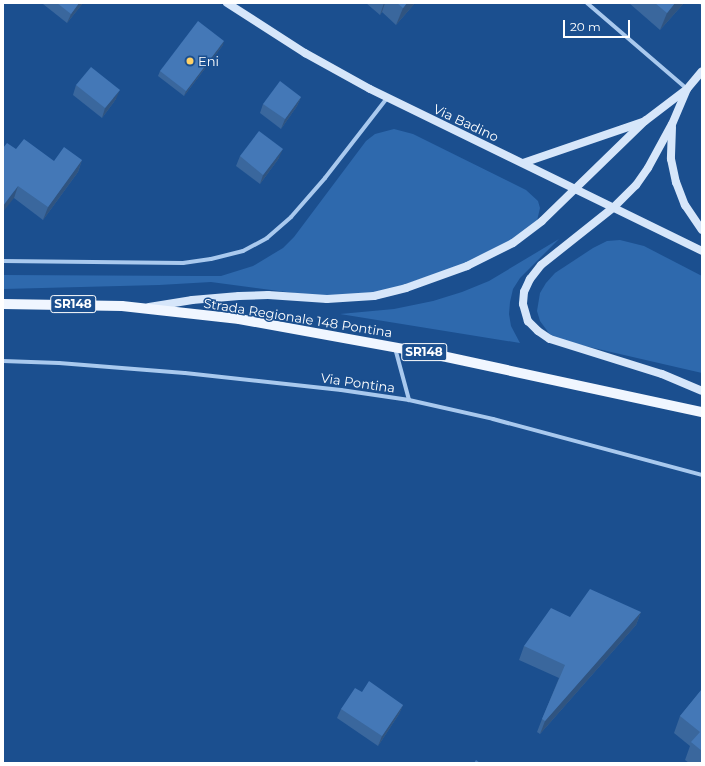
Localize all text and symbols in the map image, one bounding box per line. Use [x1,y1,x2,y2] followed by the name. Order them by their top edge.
[565,12,632,38] scale bar
[570,19,601,34] text: 20 m
[198,53,219,69] place label: Eni
[185,56,195,66] marker: Eni
[431,101,501,145] street label: Via Badino
[50,294,96,314] road number: SR148
[202,295,394,341] street label: Strada Regionale 148 Pontina
[401,342,447,362] road number: SR148
[320,370,396,396] street label: Via Pontina

